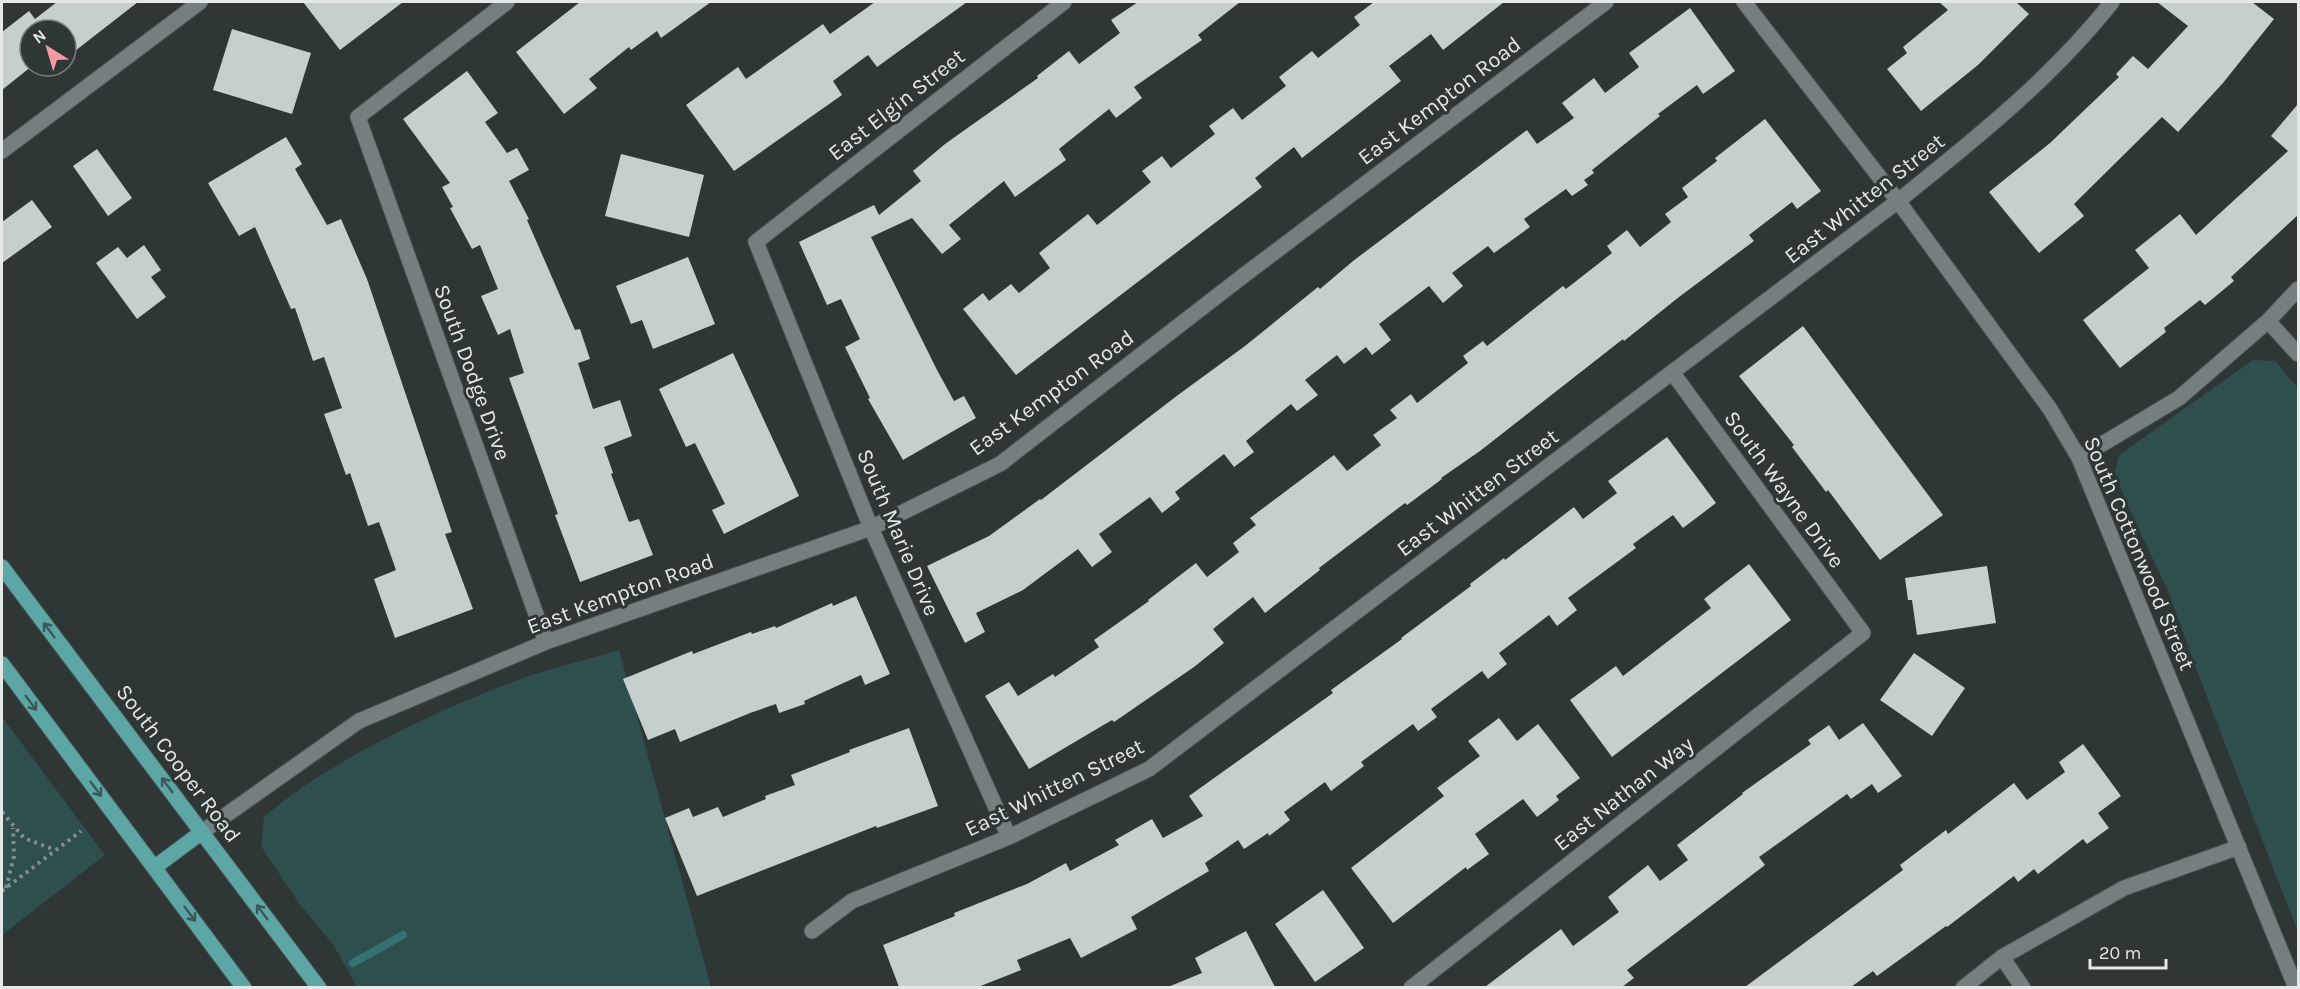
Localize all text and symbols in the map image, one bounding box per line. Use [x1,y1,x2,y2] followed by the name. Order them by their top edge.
[18,18,78,78] north arrow
[29,25,50,47] text: N
[1353,31,1526,170] street label: East Kempton Road
[823,43,970,166] street label: East Elgin Street
[1779,128,1950,269] street label: East Whitten Street
[428,281,516,464] street label: South Dodge Drive
[964,324,1139,461] street label: East Kempton Road
[1718,406,1850,573] street label: South Wayne Drive
[1392,424,1564,562] street label: East Whitten Street
[2078,433,2200,674] street label: South Cottonwood Street
[851,445,945,620] street label: South Marie Drive
[523,548,717,640] street label: East Kempton Road
[43,622,56,638] one-way arrow
[110,680,246,848] street label: South Cooper Road
[25,695,37,711] one-way arrow
[1549,731,1699,856] street label: East Nathan Way
[961,733,1148,842] street label: East Whitten Street
[161,778,173,794] one-way arrow
[89,781,102,797] one-way arrow
[256,904,269,920] one-way arrow
[183,906,196,922] one-way arrow
[2090,932,2166,970] scale bar
[2099,942,2141,964] text: 20 m

